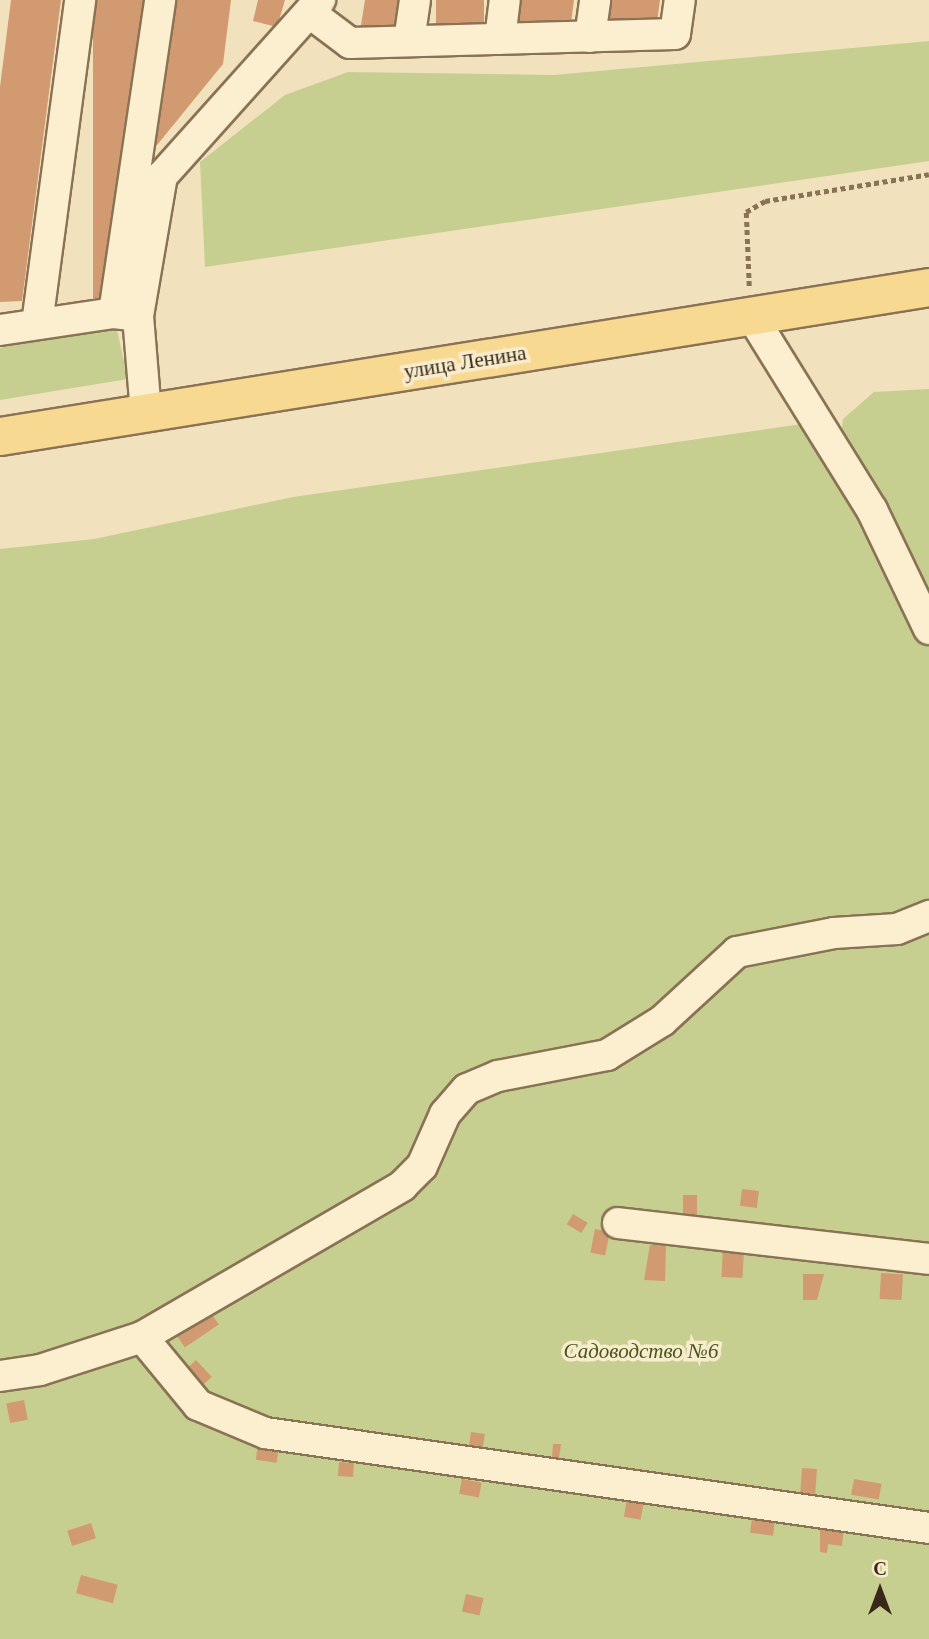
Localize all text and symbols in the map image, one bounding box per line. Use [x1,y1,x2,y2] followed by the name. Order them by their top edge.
[402,340,528,384] street label: улица Ленина
[564,1338,718,1364] park label: Садоводство №6
[845,1555,915,1625] north arrow
[873,1558,887,1579] text: С

